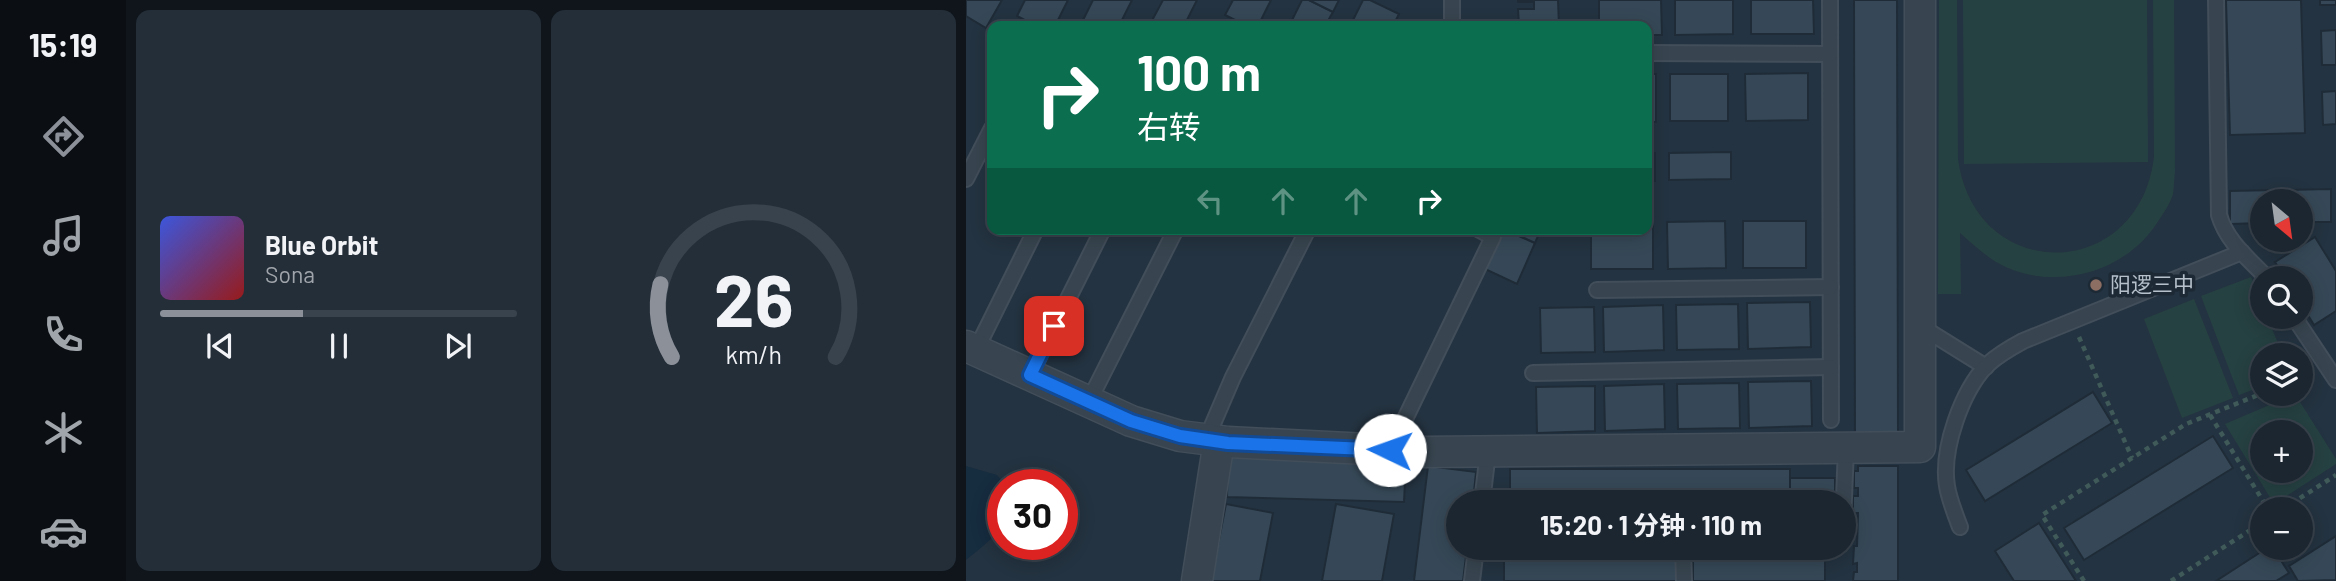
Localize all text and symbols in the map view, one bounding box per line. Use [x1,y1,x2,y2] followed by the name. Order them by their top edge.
[29,25,97,63] text: 15:19
[1137,42,1261,101] text: 100 m
[1022,49,1113,140] icon: right
[1137,107,1201,145] text: 右转
[39,112,88,161] icon: directions
[1191,182,1229,220] icon: left
[1264,182,1302,220] icon: ahead
[1337,182,1375,220] icon: ahead
[1410,182,1448,220] icon: right
[2250,189,2314,252] north arrow
[2250,189,2313,560] map controls
[39,211,88,260] icon: music
[265,229,378,260] text: Blue Orbit
[714,254,793,342] text: 26
[265,260,315,288] text: Sona
[2250,266,2313,329] button: search
[2110,271,2194,296] place label: 阳逻三中
[2088,277,2104,293] marker: 阳逻三中
[1024,296,1084,356] pin
[1035,307,1073,345] icon: arrive
[39,310,88,359] icon: phone
[201,327,239,365] icon: previous
[320,327,358,365] icon: pause
[439,327,477,365] icon: next
[725,338,782,368] text: km/h
[2250,343,2313,406] button: layers
[39,408,88,457] icon: climate
[1353,413,1427,487] position arrow
[2250,420,2313,483] button: +
[987,469,1078,560] speed limit sign: 30
[2250,497,2313,560] button: −
[39,507,88,556] icon: car
[1540,509,1762,540] text: 15:20 · 1 分钟 · 110 m

